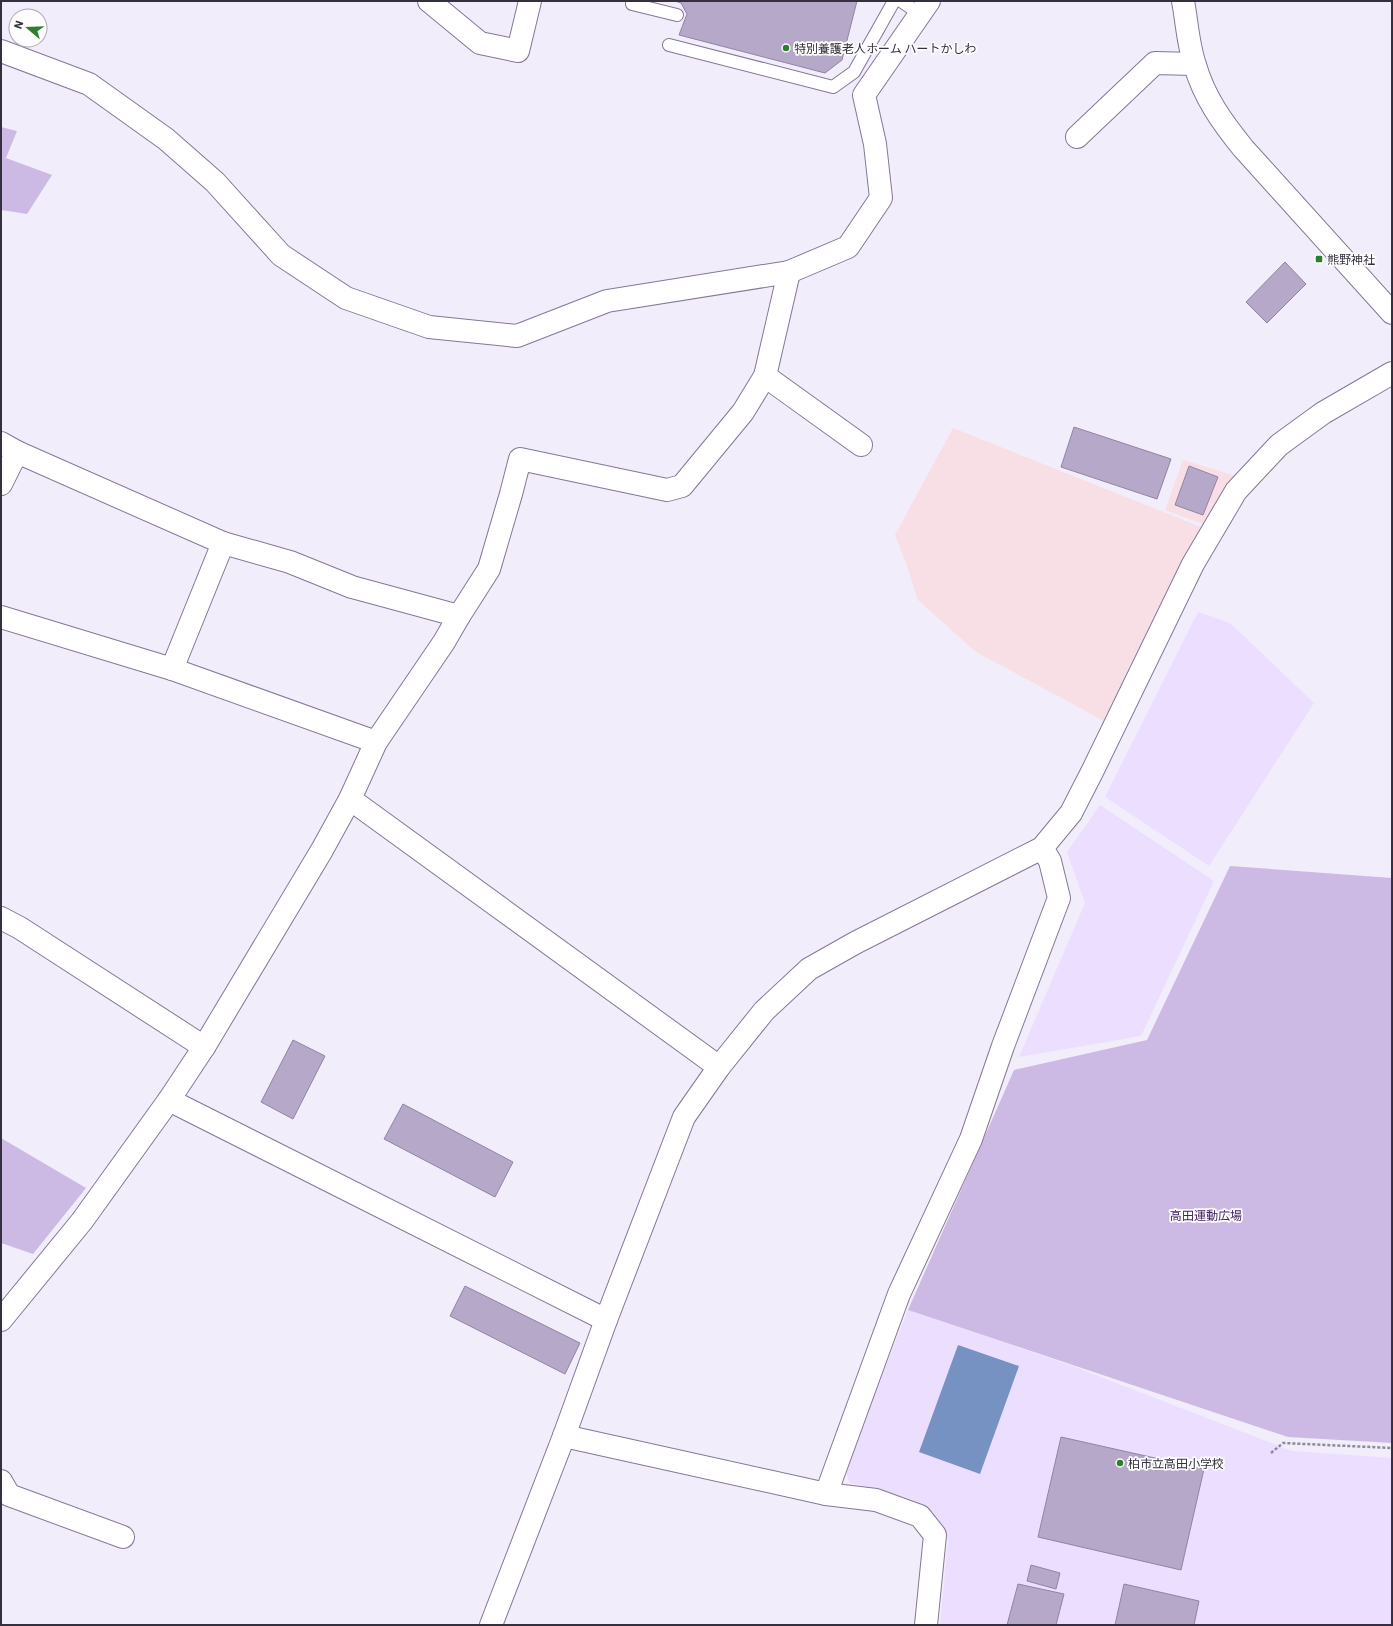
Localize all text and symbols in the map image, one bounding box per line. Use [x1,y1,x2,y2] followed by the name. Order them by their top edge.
[8,8,48,48] north arrow
[11,19,26,31] text: N
[794,41,976,56] place label: 特別養護老人ホーム ハートかしわ
[781,43,791,53] marker: 特別養護老人ホーム ハートかしわ
[1327,252,1375,267] place label: 熊野神社
[1314,254,1324,264] marker: 熊野神社
[1170,1208,1242,1223] park label: 高田運動広場
[1128,1456,1224,1471] place label: 柏市立高田小学校
[1115,1458,1125,1468] marker: 柏市立高田小学校

